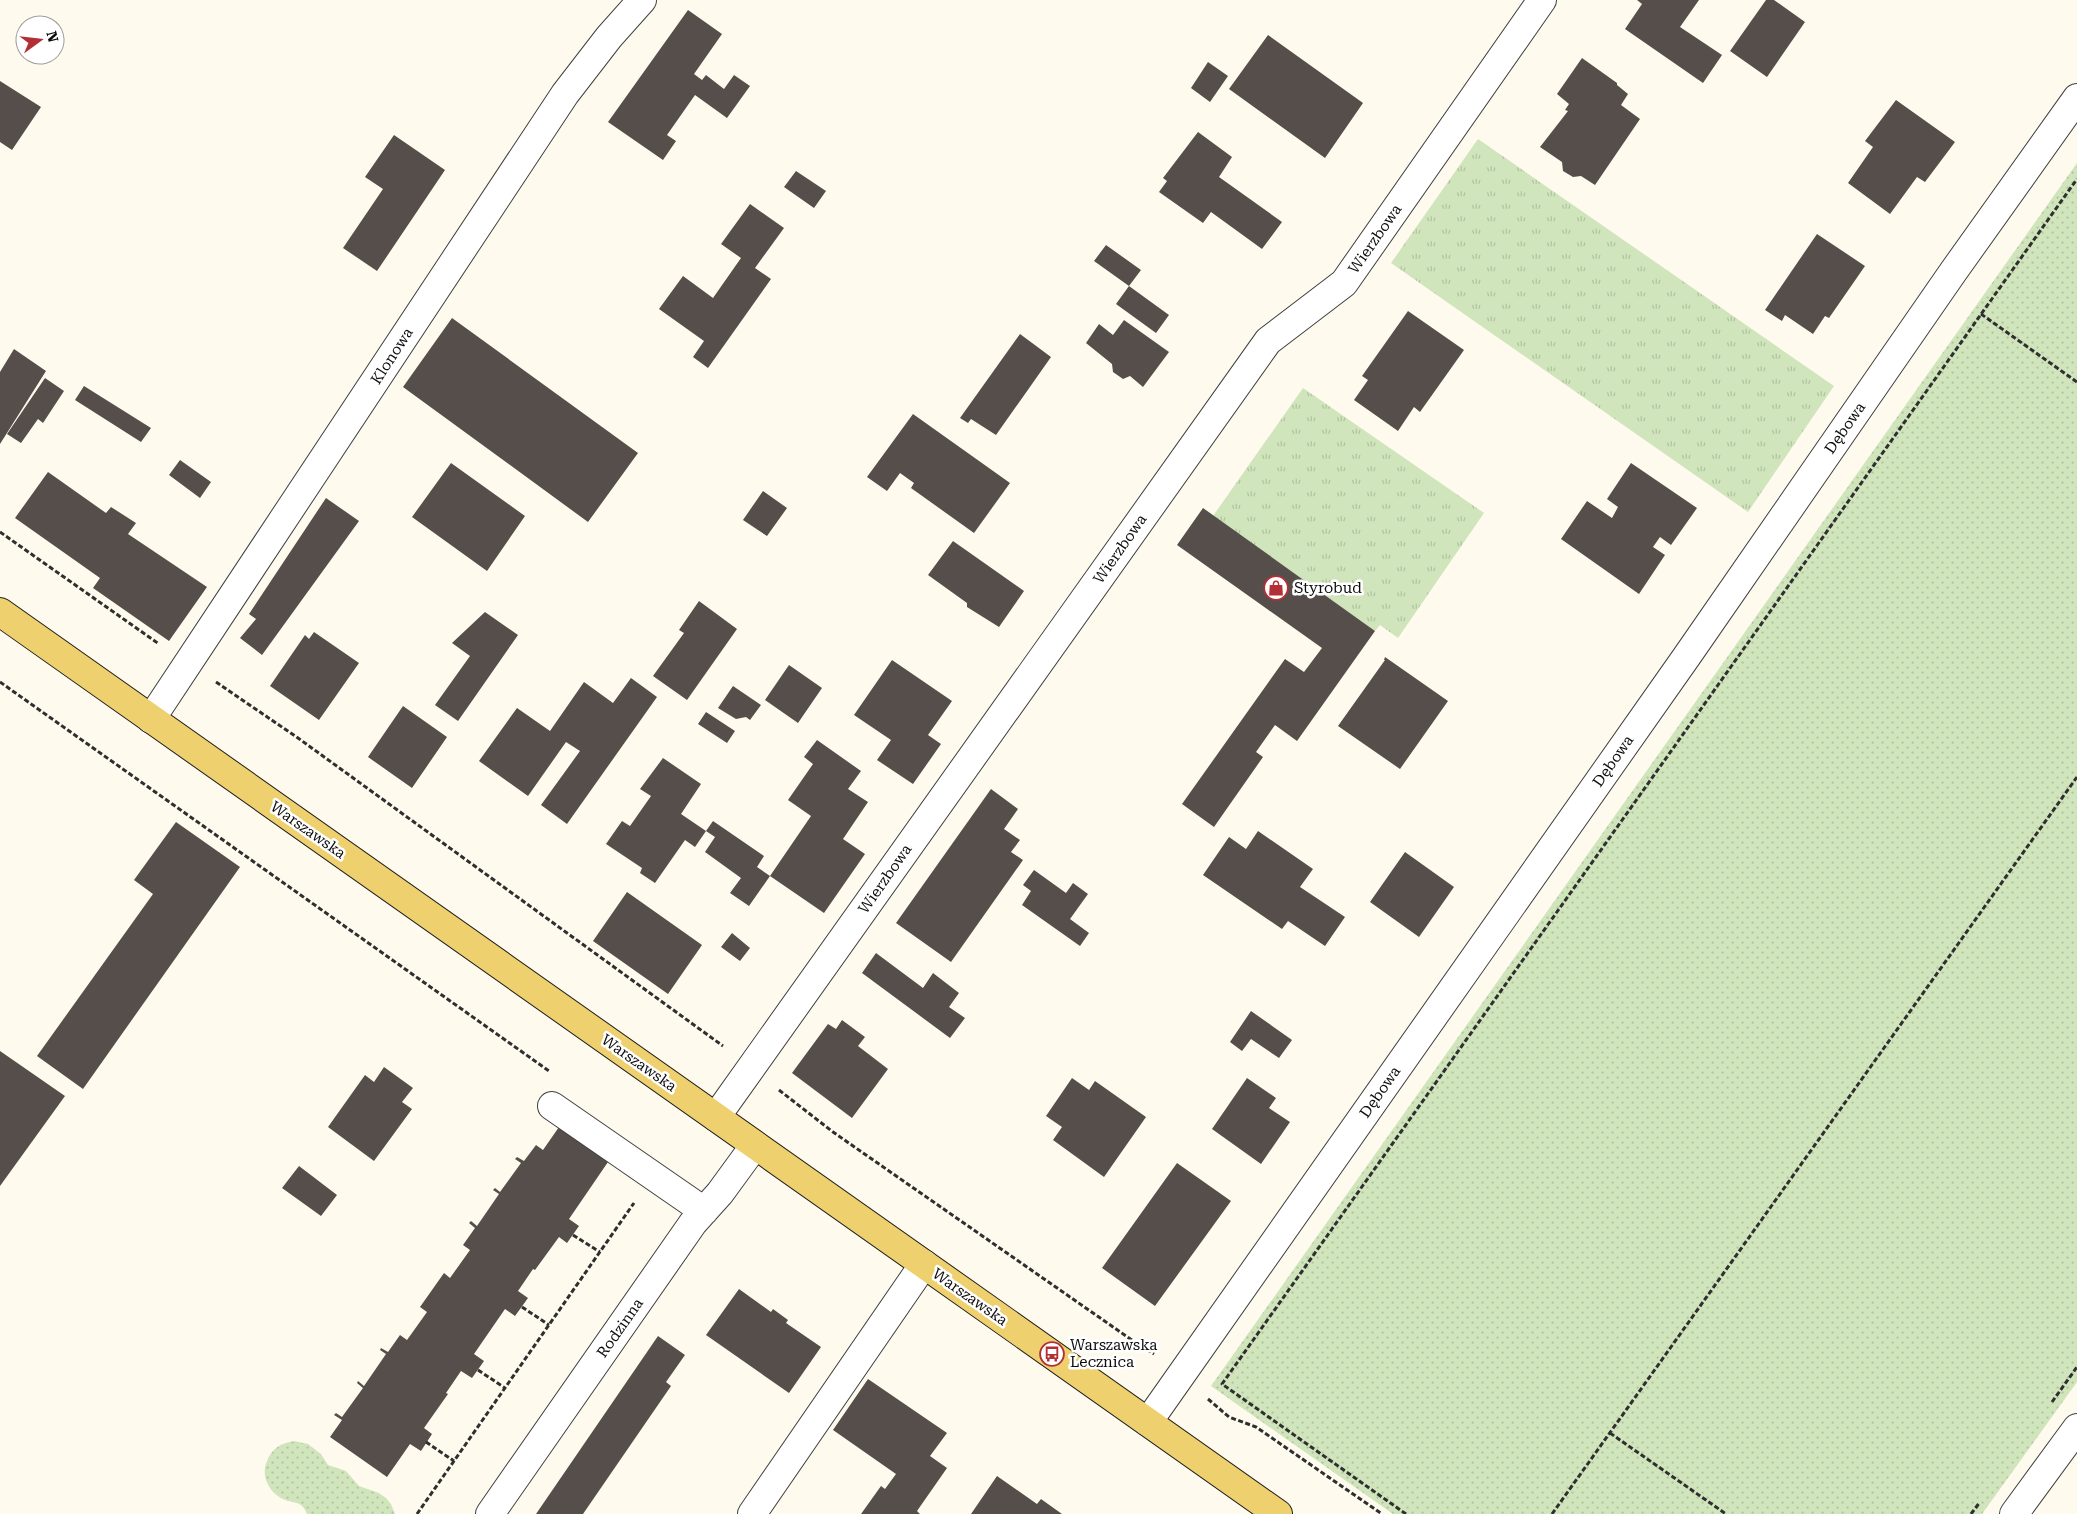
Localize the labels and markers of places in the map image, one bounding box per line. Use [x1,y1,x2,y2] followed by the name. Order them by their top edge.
[1263,575,1289,601] shop icon: Styrobud
[1294,579,1362,597] place label: Styrobud
[1070,1336,1157,1371] place label: Warszawska Lecznica
[1039,1341,1065,1367] bus stop icon: Warszawska Lecznica

